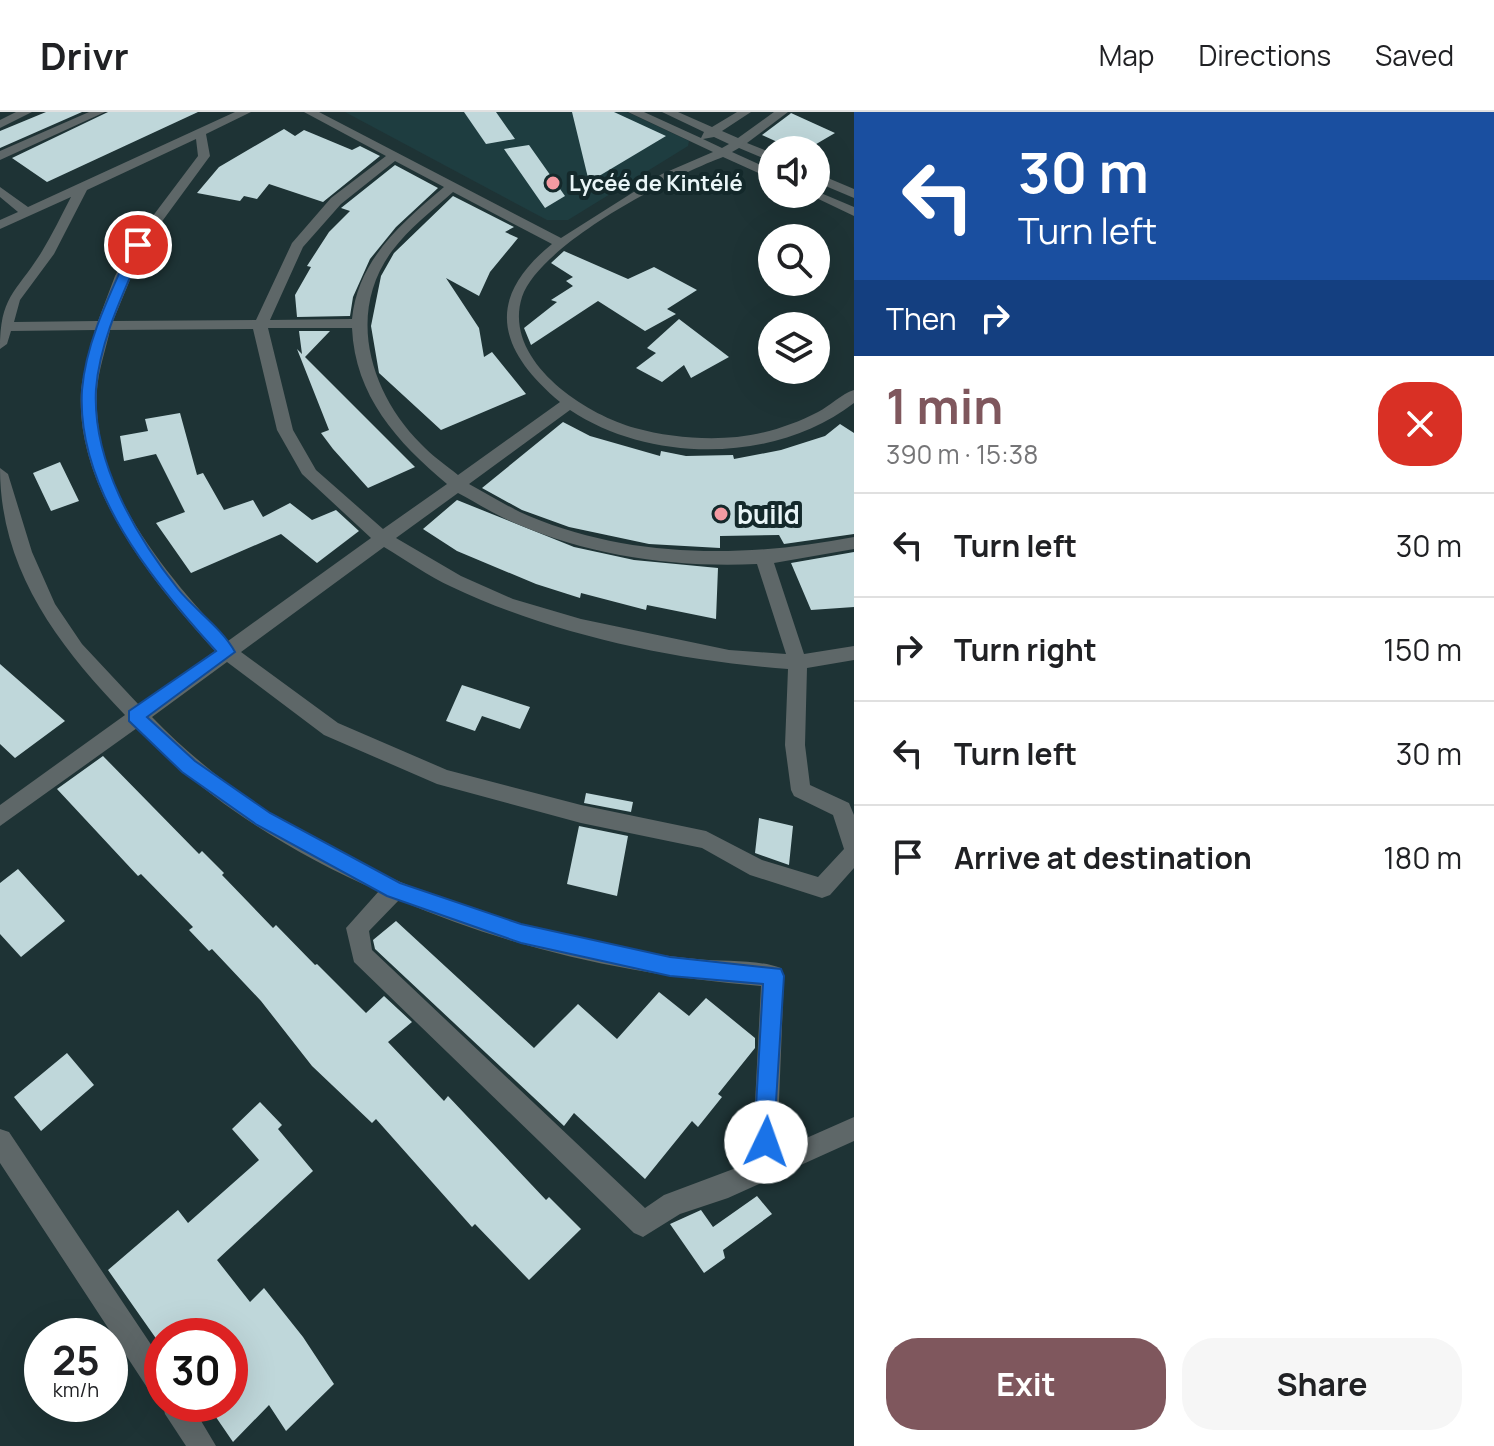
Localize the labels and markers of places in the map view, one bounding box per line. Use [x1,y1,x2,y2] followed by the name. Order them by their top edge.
[569,168,743,198] place label: Lycéé de Kintélé
[544,174,562,192] marker: Lycéé de Kintélé
[104,211,172,279] pin
[737,496,800,532] place label: build
[712,505,730,523] marker: build

